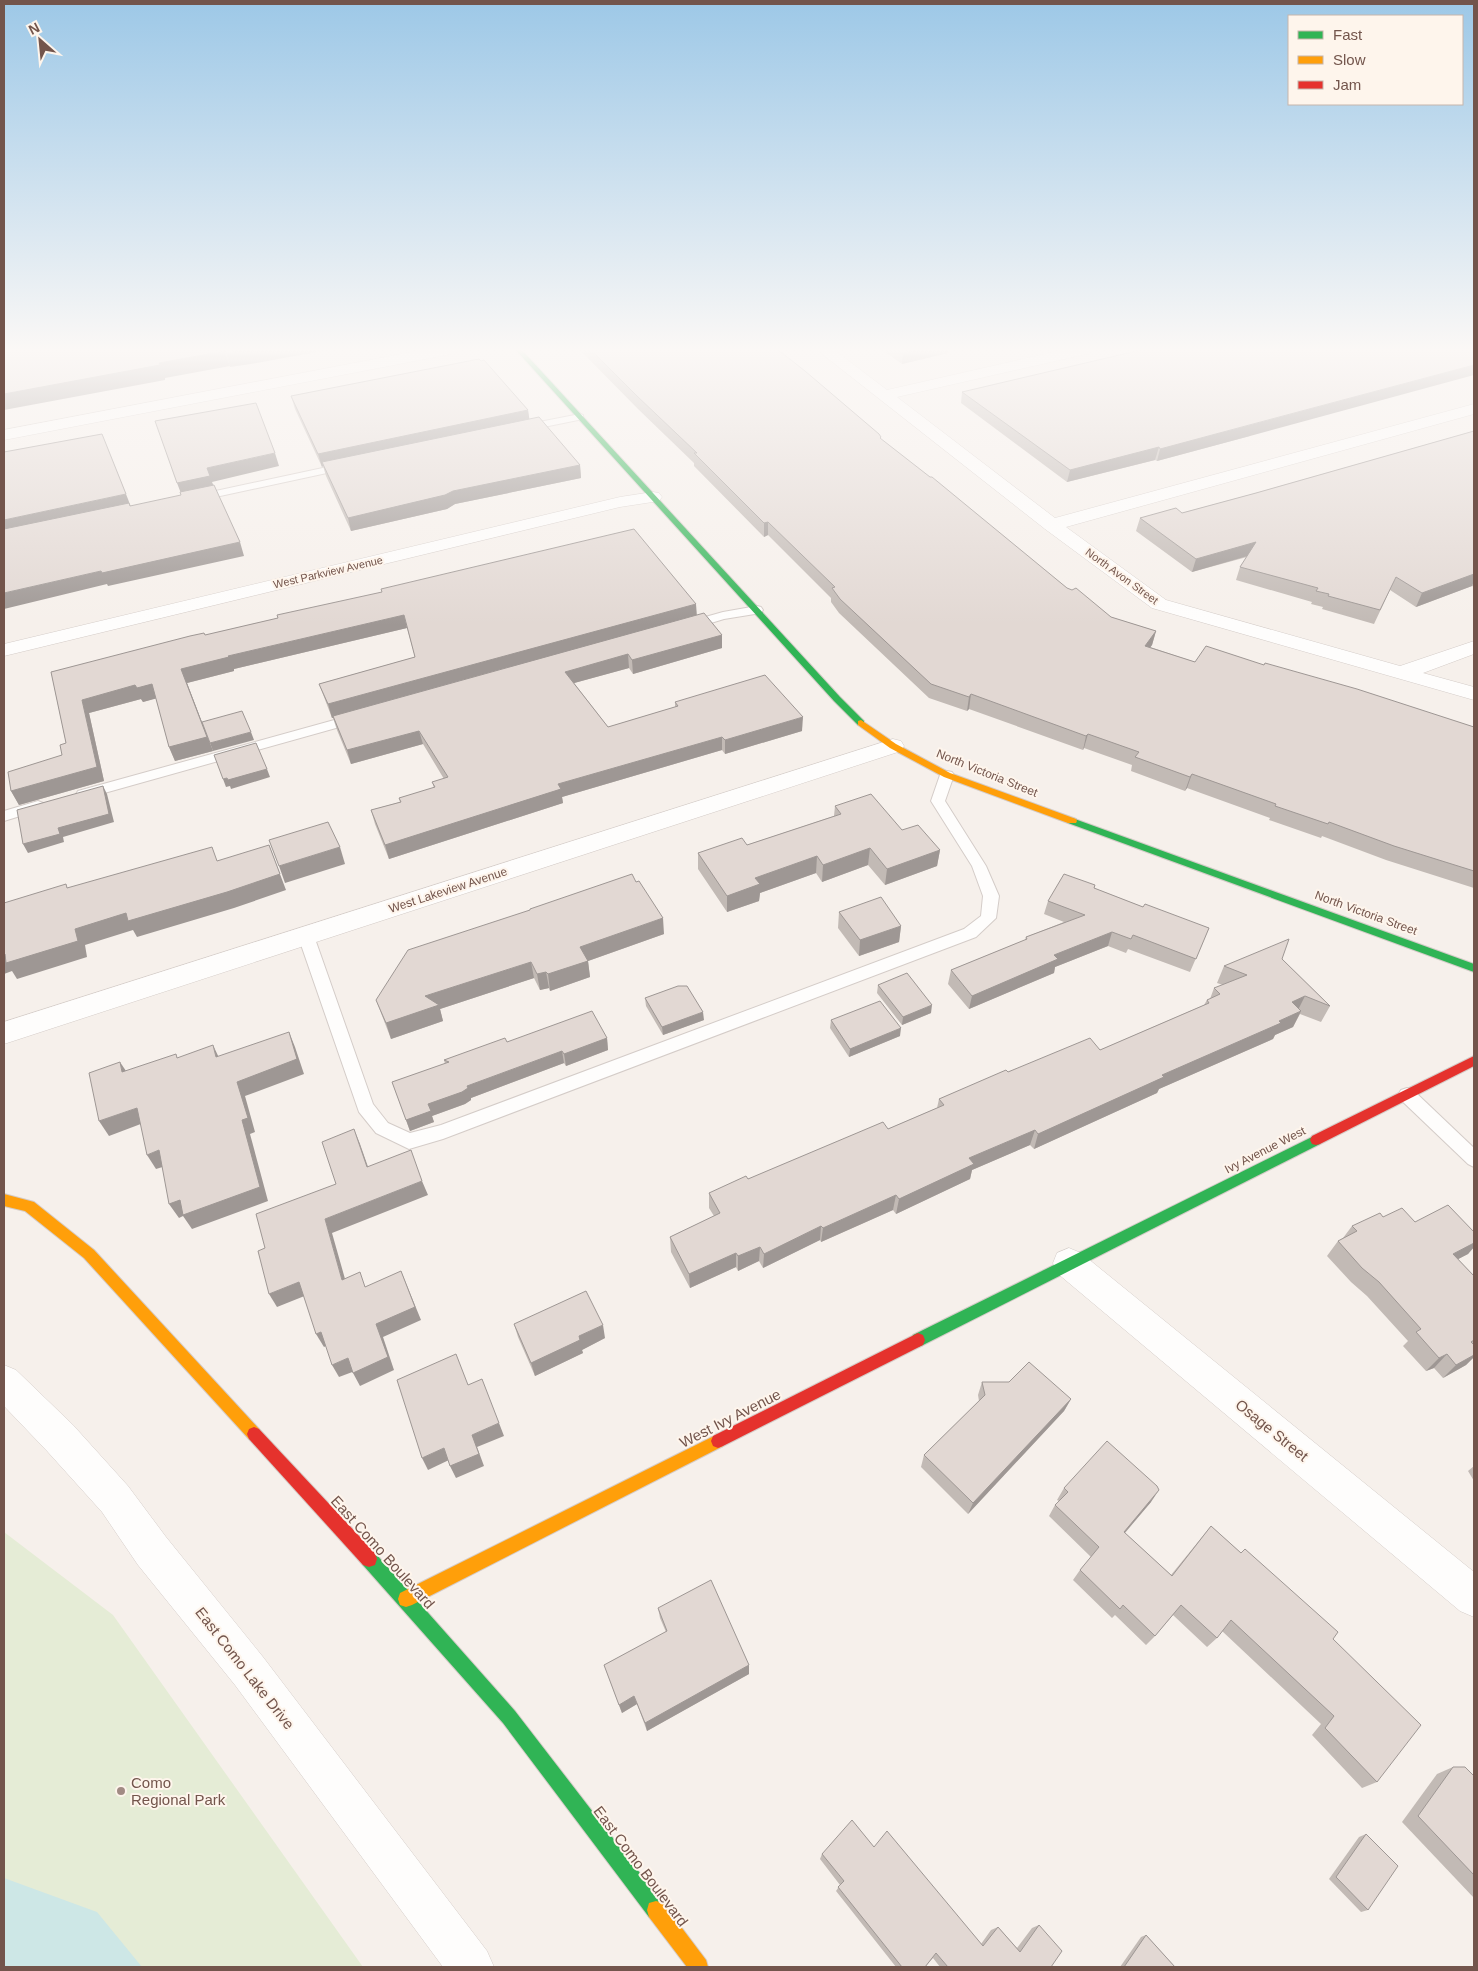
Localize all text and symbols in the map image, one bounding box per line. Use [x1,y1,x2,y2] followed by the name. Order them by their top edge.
[15,15,65,65] north arrow
[1288,15,1463,105] legend
[26,19,42,38] text: N
[1333,26,1363,43] text: Fast
[1333,51,1366,68] text: Slow
[1333,76,1361,93] text: Jam
[1083,546,1161,606] street label: North Avon Street
[272,554,384,590] street label: West Parkview Avenue
[934,746,1040,800] street label: North Victoria Street
[387,864,509,916] street label: West Lakeview Avenue
[1313,888,1420,938] street label: North Victoria Street
[1222,1123,1308,1176] street label: Ivy Avenue West
[677,1385,783,1451] street label: West Ivy Avenue
[1232,1396,1312,1465] street label: Osage Street
[328,1492,438,1612] street label: East Como Boulevard
[192,1604,298,1732] street label: East Como Lake Drive
[131,1774,226,1808] place label: Como Regional Park
[115,1785,127,1797] marker: Como Regional Park
[590,1803,692,1929] street label: East Como Boulevard

